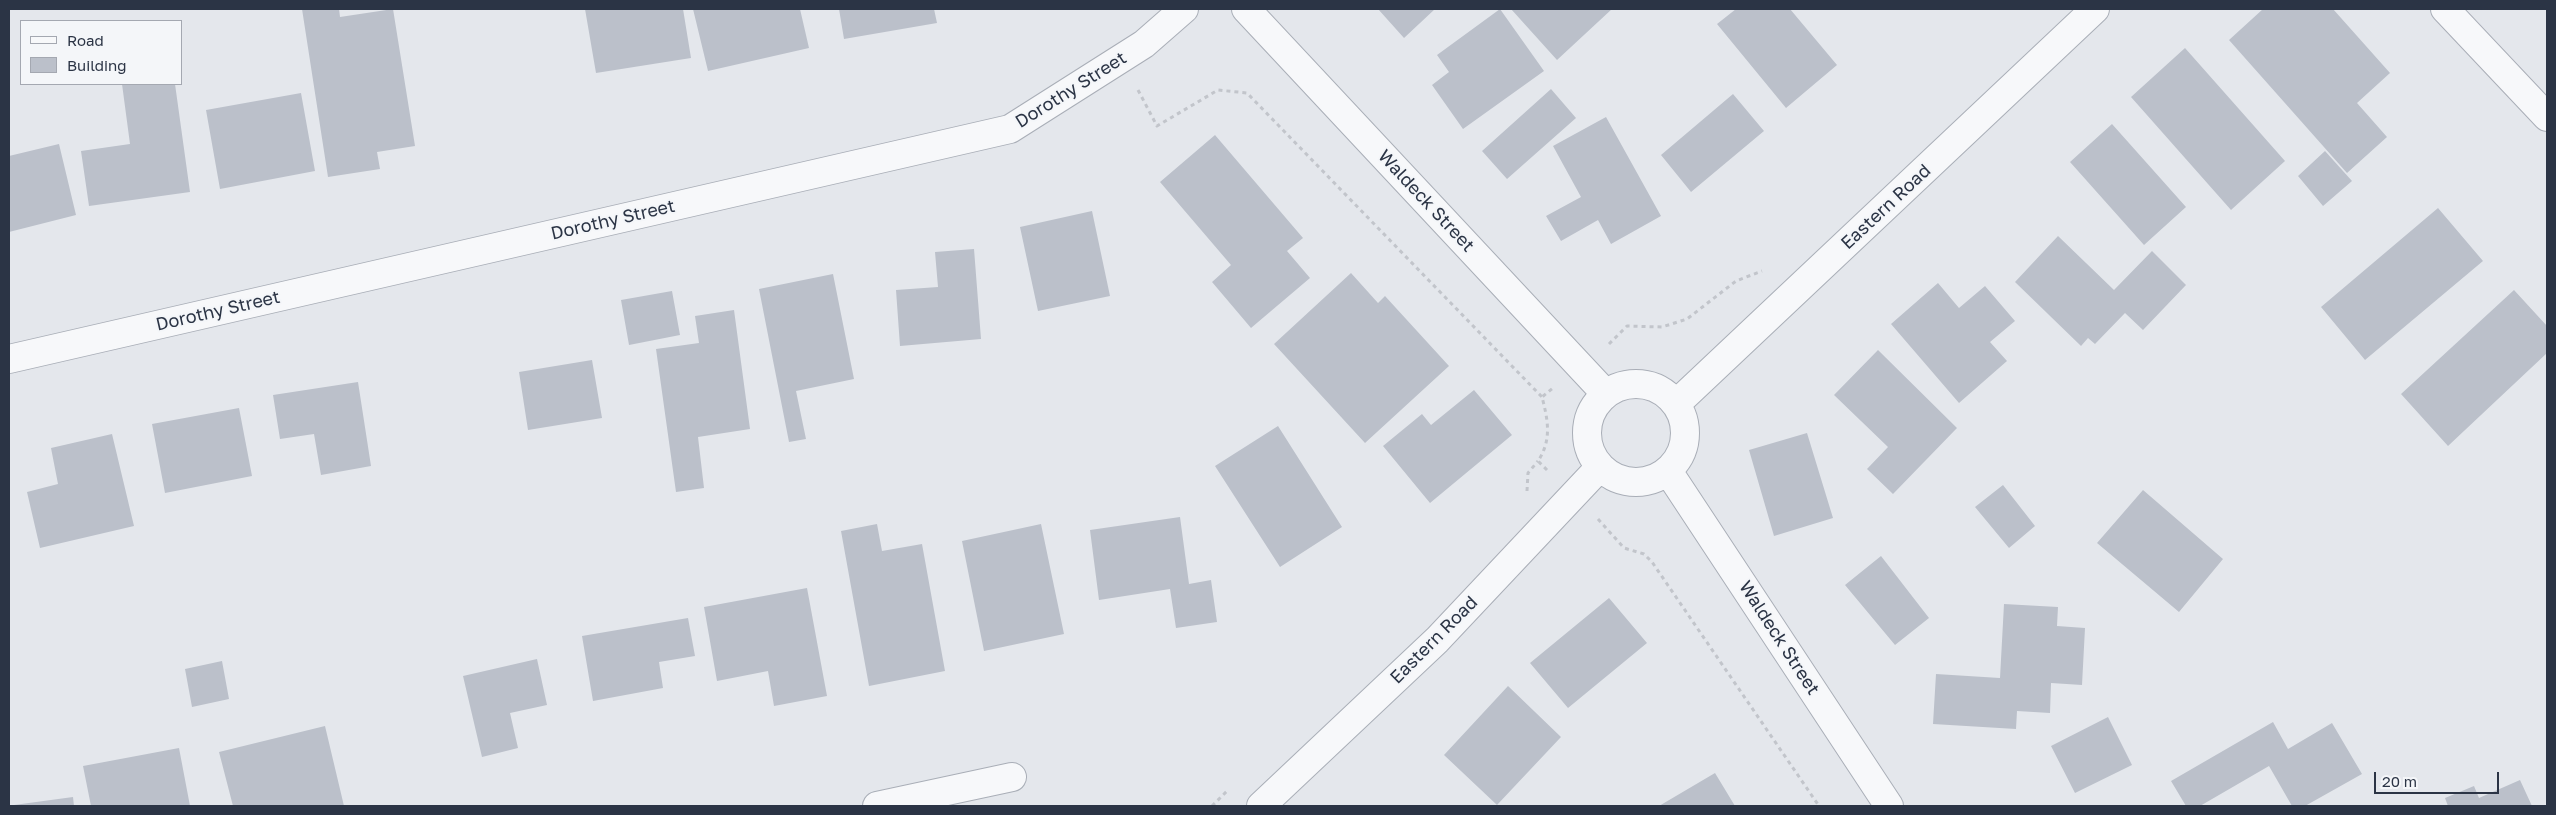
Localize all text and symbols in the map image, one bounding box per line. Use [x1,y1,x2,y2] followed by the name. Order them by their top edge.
[20,20,182,85] legend
[67,31,104,49] text: Road
[1012,47,1130,133] street label: Dorothy Street
[67,56,127,74] text: Building
[1373,146,1479,256] street label: Waldeck Street
[1837,160,1935,254] street label: Eastern Road
[549,195,677,245] street label: Dorothy Street
[154,286,282,336] street label: Dorothy Street
[1734,577,1824,699] street label: Waldeck Street
[1386,592,1482,688] street label: Eastern Road
[2376,762,2501,794] scale bar
[2382,772,2417,790] text: 20 m

